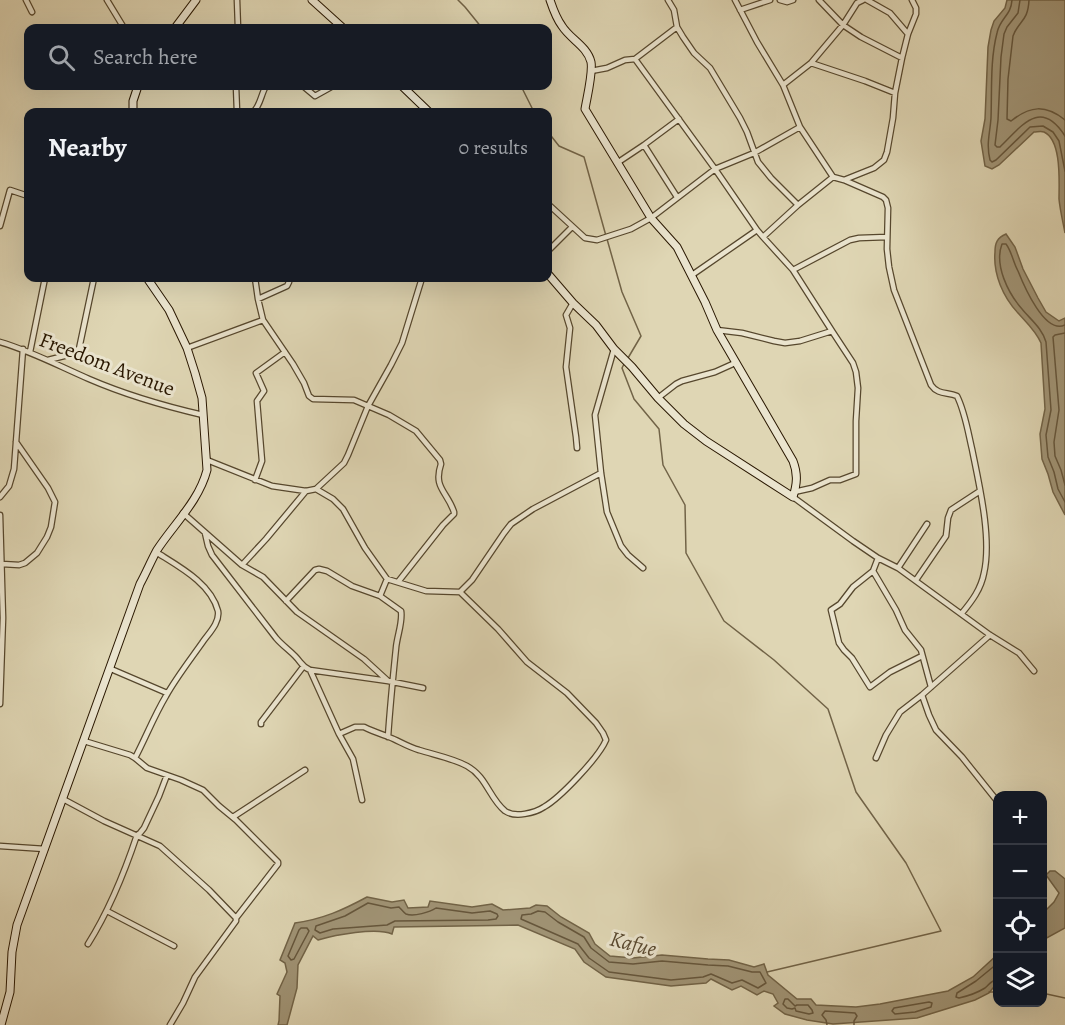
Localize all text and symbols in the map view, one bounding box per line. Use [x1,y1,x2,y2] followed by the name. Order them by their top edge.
[24,24,552,90] search box
[45,41,78,74] icon: search
[93,42,198,72] text: Search here
[48,130,127,165] text: Nearby
[459,134,528,161] text: 0 results
[35,325,179,403] street label: Freedom Avenue
[993,791,1047,1007] map controls
[993,791,1047,845] button: +
[993,845,1047,899] button: −
[993,899,1047,953] button: locate
[607,924,660,964] water label: Kafue
[993,953,1047,1007] button: layers

